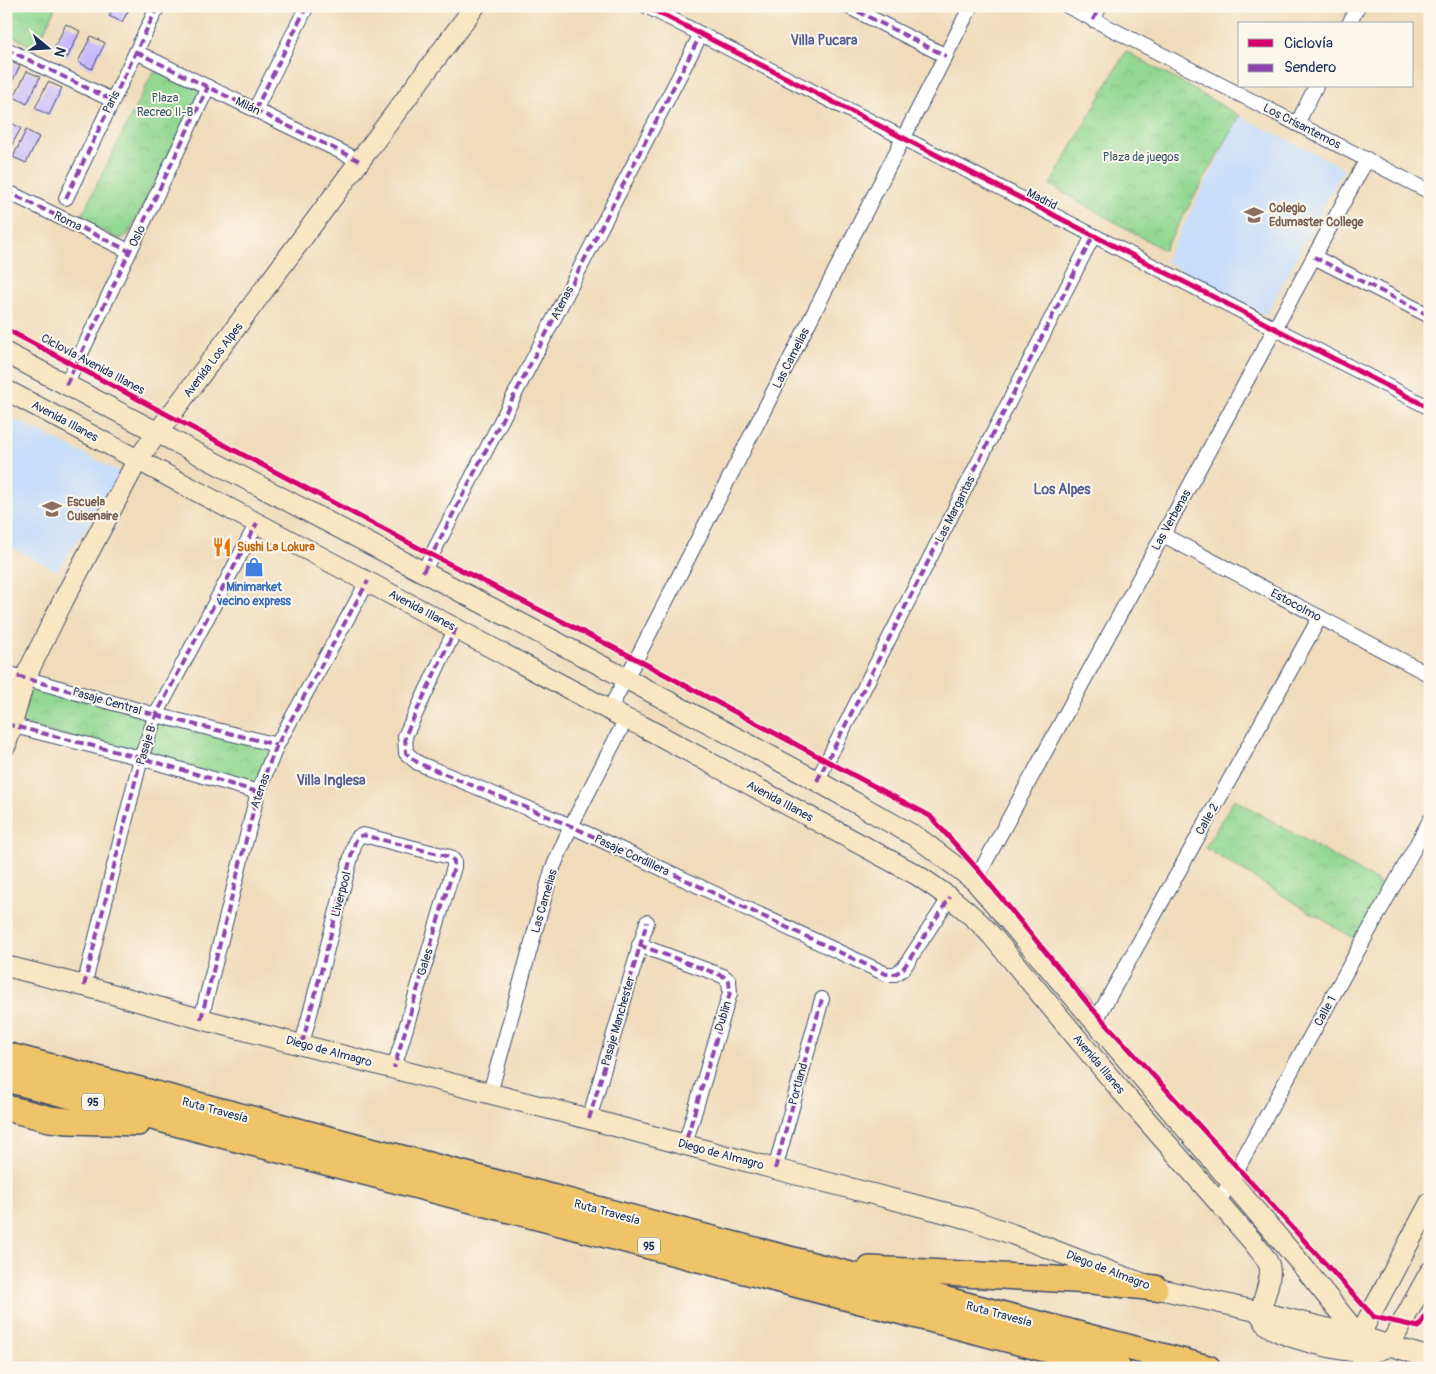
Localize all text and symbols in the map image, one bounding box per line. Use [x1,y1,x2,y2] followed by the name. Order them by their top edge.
[22,22,72,72] north arrow
[1238,22,1414,88] legend
[791,32,858,49] district label: Villa Pucara
[1284,34,1333,53] text: Ciclovía
[50,45,69,59] text: N
[1284,58,1336,77] text: Sendero
[100,88,124,116] street label: Paris
[137,91,194,120] park label: Plaza Recreo II-B
[233,94,263,119] street label: Milán
[1260,100,1344,153] street label: Los Crisantemos
[1103,150,1180,165] park label: Plaza de juegos
[1024,185,1060,214] street label: Madrid
[1269,201,1365,230] place label: Colegio Edumaster College
[1243,204,1265,226] school or university icon: Colegio Edumaster College
[51,208,85,235] street label: Roma
[126,222,149,250] street label: Oslo
[548,283,578,323] street label: Atenas
[180,319,247,401] street label: Avenida Los Alpes
[770,325,813,391] street label: Las Camelias
[38,331,148,398] street label: Ciclovía Avenida Illanes
[29,398,101,446] street label: Avenida Illanes
[932,473,979,545] street label: Las Margaritas
[1034,481,1091,498] district label: Los Alpes
[1149,487,1195,553] street label: Las Verbenas
[67,495,119,524] place label: Escuela Cuisenaire
[41,498,63,520] school or university icon: Escuela Cuisenaire
[211,536,233,558] restaurant icon: Sushi La Lokura
[237,540,315,555] place label: Sushi La Lokura
[243,556,265,578] shop icon: Minimarket vecino express
[216,580,292,609] place label: Minimarket vecino express
[1268,586,1324,625] street label: Estocolmo
[386,587,458,635] street label: Avenida Illanes
[71,684,143,719] street label: Pasaje Central
[133,723,160,767] street label: Pasaje B
[248,771,274,811] street label: Atenas
[296,772,366,789] district label: Villa Inglesa
[744,778,816,826] street label: Avenida Illanes
[1193,801,1222,838] street label: Calle 2
[592,831,672,880] street label: Pasaje Cordillera
[528,867,561,935] street label: Las Camelias
[328,870,355,918] street label: Liverpool
[414,946,437,978] street label: Gales
[599,974,639,1068] street label: Pasaje Manchester
[1311,994,1340,1029] street label: Calle 1
[712,999,735,1033] street label: Dublin
[1069,1031,1128,1098] street label: Avenida Illanes
[284,1033,374,1070] street label: Diego de Almagro
[786,1061,811,1107] street label: Portland
[82,1094,104,1110] road number: 95
[180,1094,250,1127] street label: Ruta Travesía
[676,1136,766,1173] street label: Diego de Almagro
[572,1196,642,1229] street label: Ruta Travesía
[638,1238,660,1254] road number: 95
[1064,1248,1152,1294] street label: Diego de Almagro
[964,1298,1034,1331] street label: Ruta Travesía

